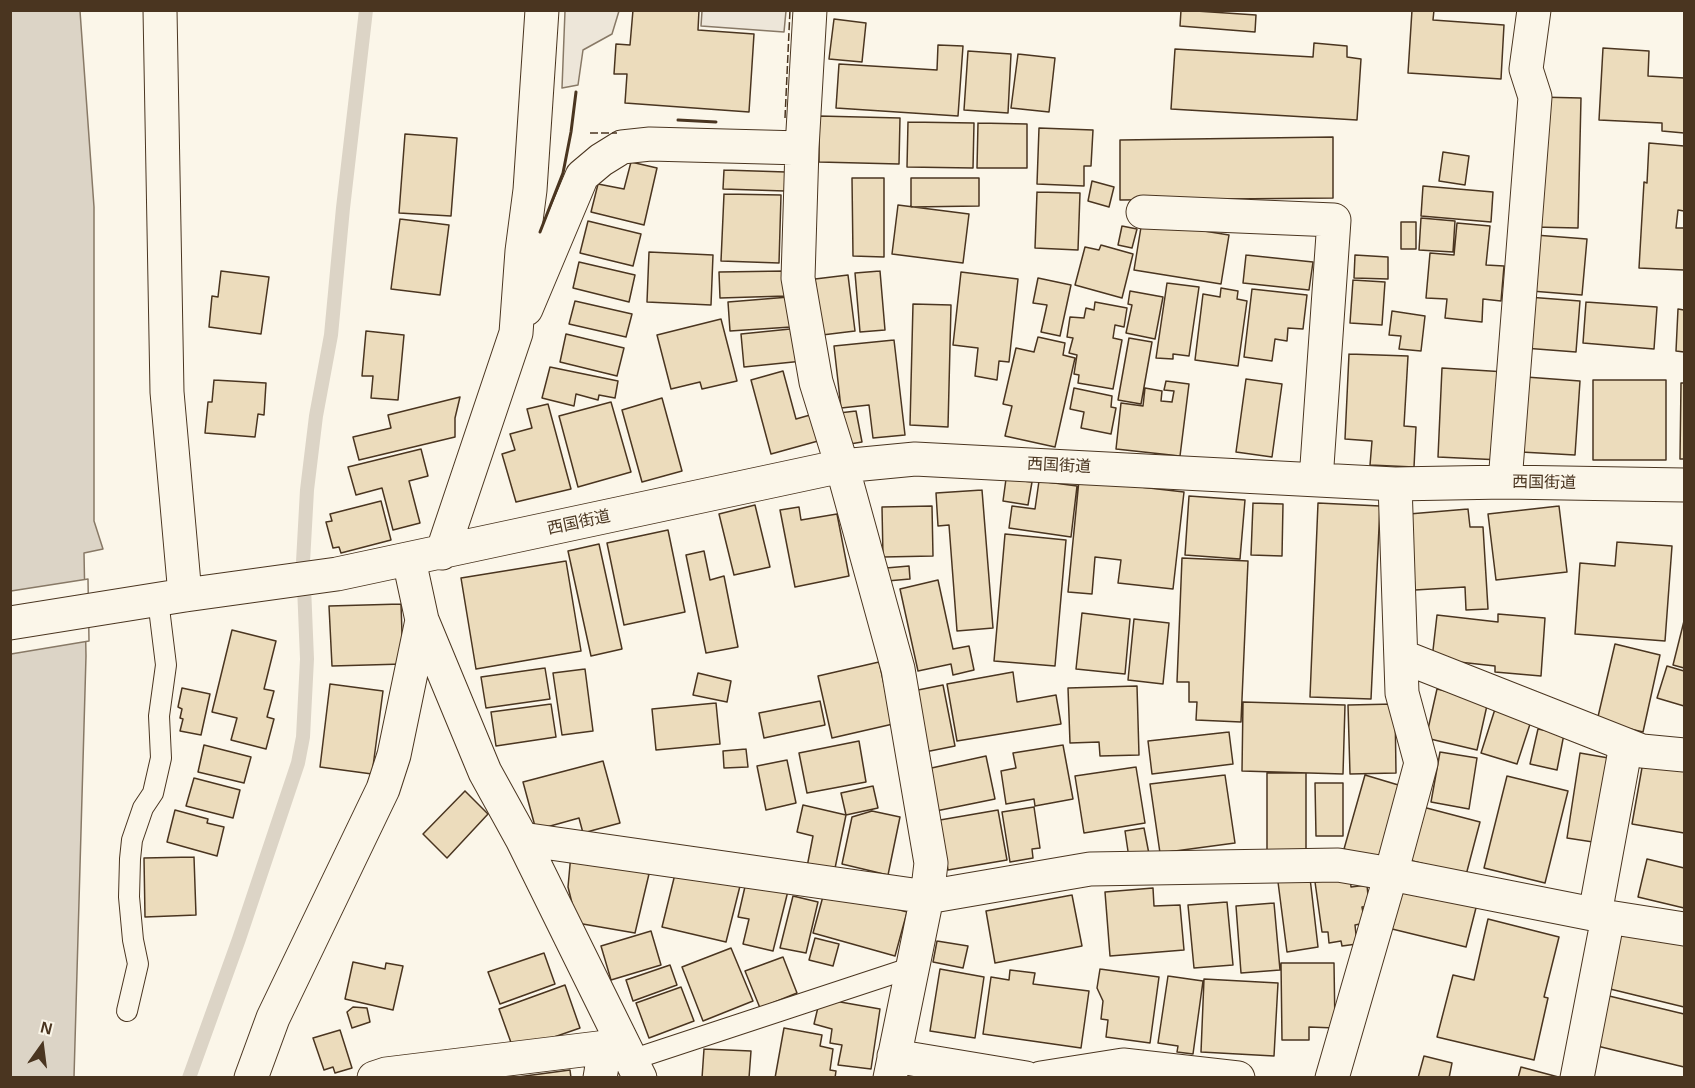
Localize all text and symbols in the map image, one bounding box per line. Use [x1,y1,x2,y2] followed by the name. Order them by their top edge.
[1027,455,1091,477] street label: 西国街道
[1512,473,1576,493] street label: 西国街道
[546,507,612,539] street label: 西国街道
[12,1016,72,1076] north arrow
[39,1018,54,1038] text: N

